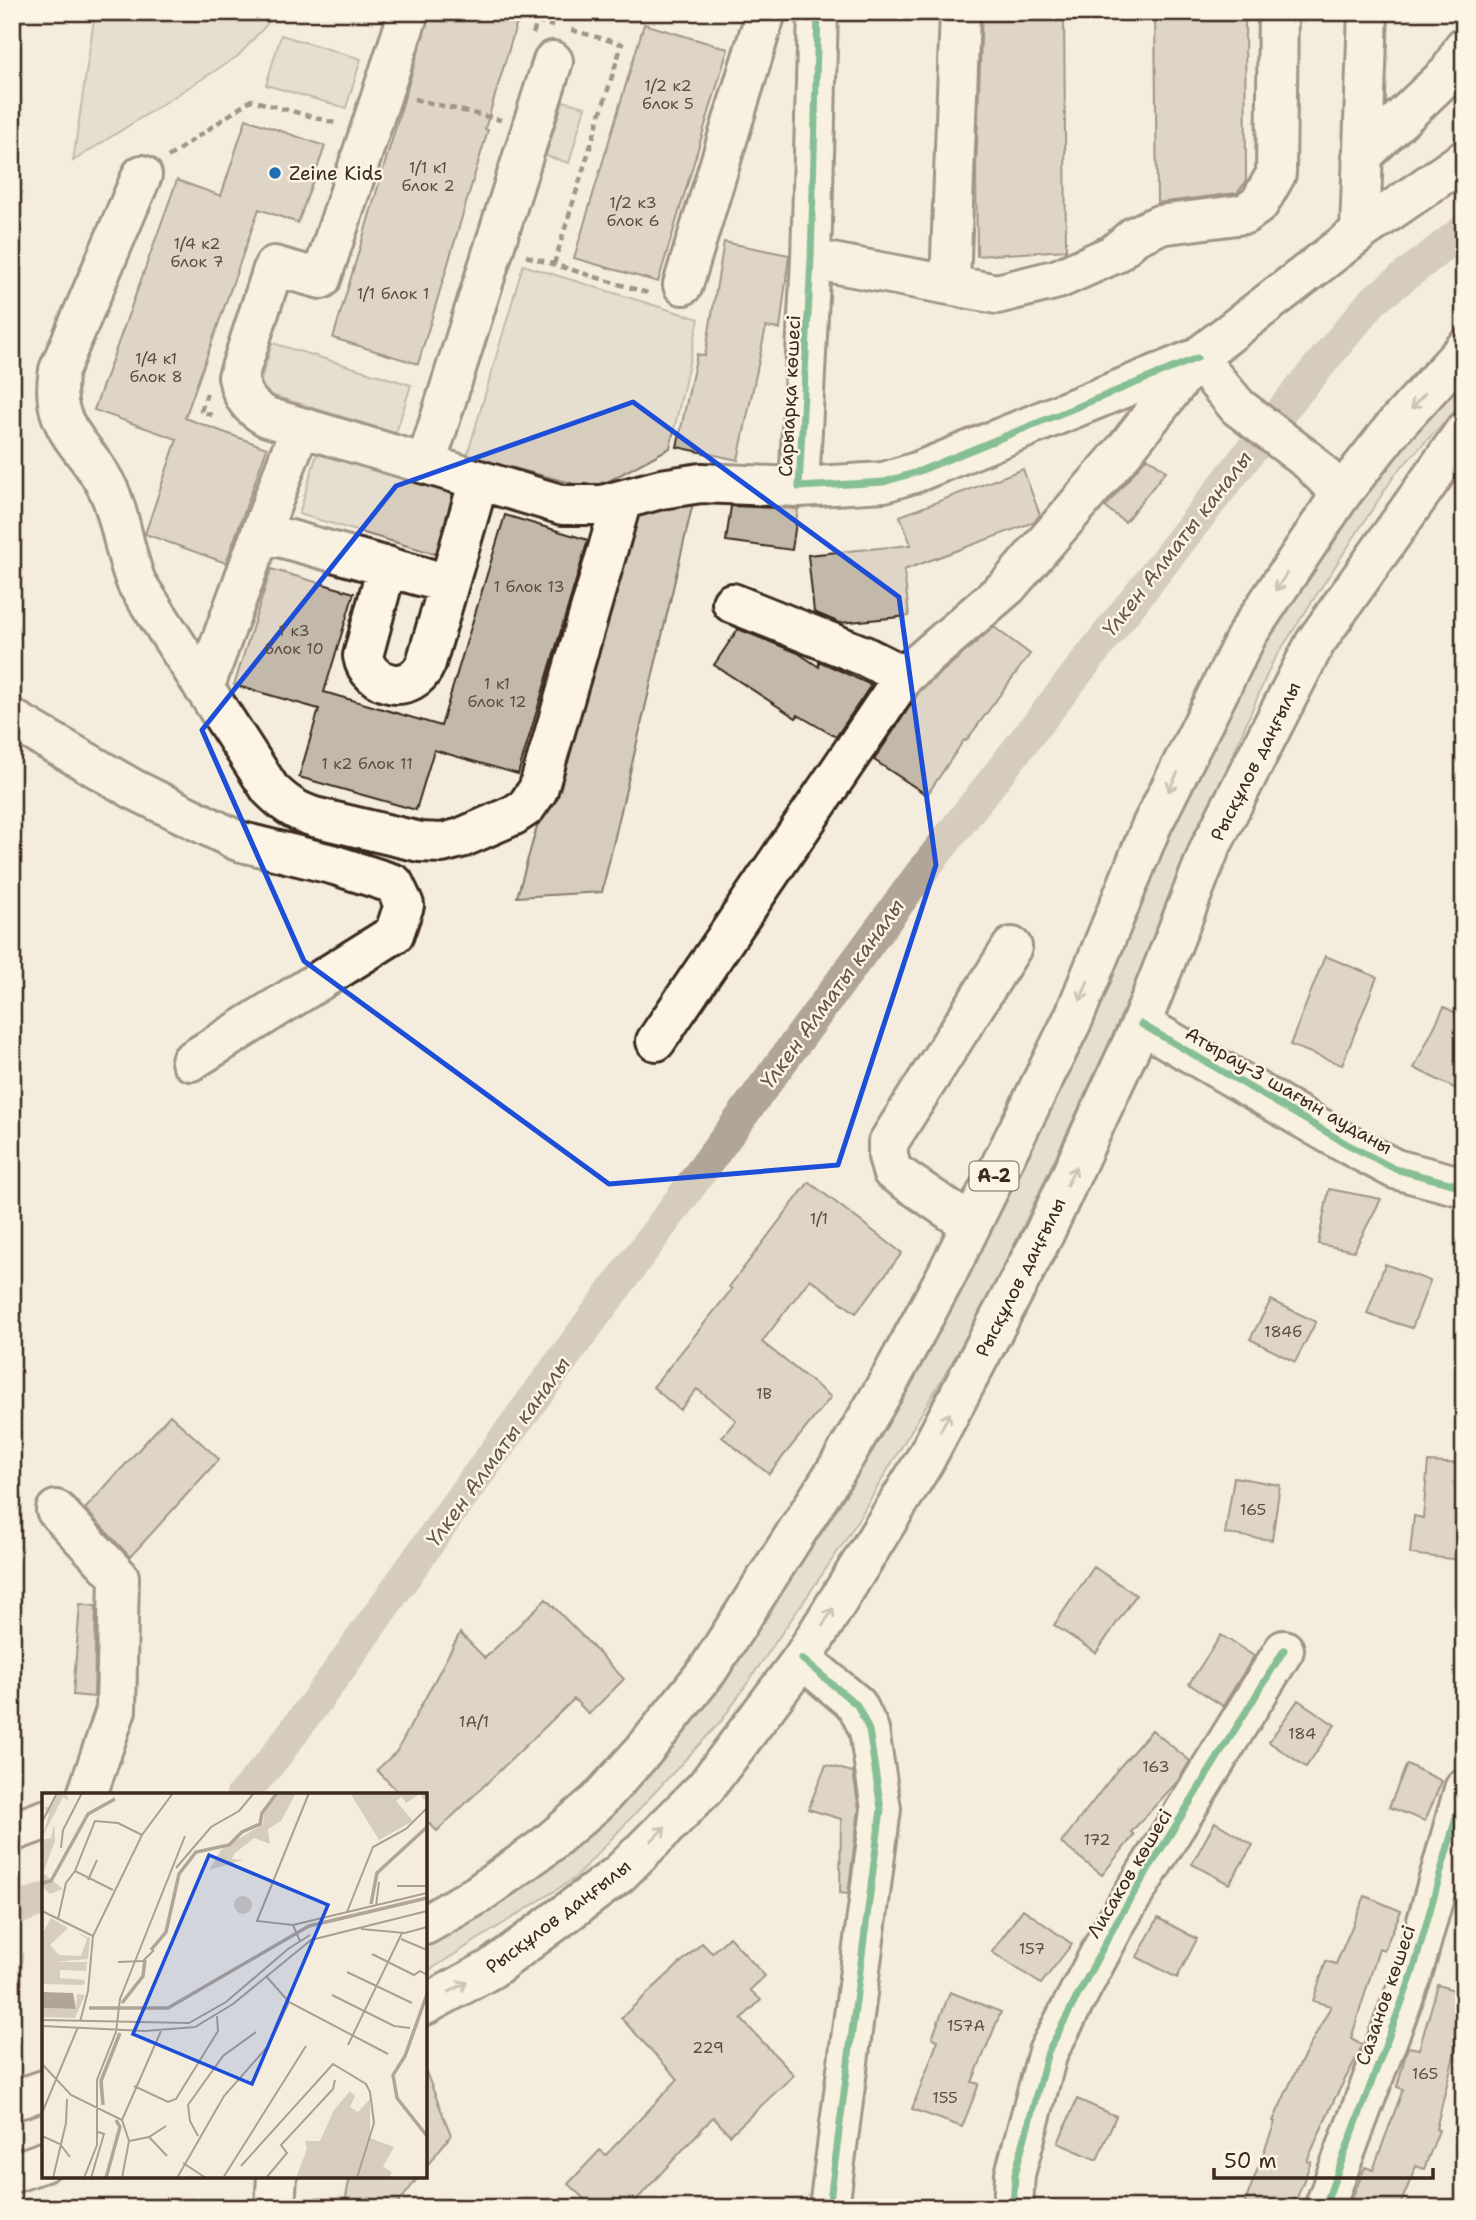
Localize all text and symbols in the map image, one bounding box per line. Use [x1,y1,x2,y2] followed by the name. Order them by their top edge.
[642,75,694,114] house number: 1/2 к2 блок 5
[401,157,455,196] house number: 1/1 к1 блок 2
[289,161,383,186] place label: Zeine Kids
[267,165,283,181] marker: Zeine Kids
[606,192,660,231] house number: 1/2 к3 блок 6
[170,233,224,272] house number: 1/4 к2 блок 7
[357,283,429,304] house number: 1/1 блок 1
[773,314,806,478] street label: Сарыарқа көшесі
[129,348,183,387] house number: 1/4 к1 блок 8
[1410,391,1426,409] one-way arrow
[1095,445,1259,643] water label: Үлкен Алматы каналы
[1274,572,1288,592] one-way arrow
[493,576,565,597] house number: 1 блок 13
[264,620,324,659] house number: 1 к3 блок 10
[467,673,527,712] house number: 1 к1 блок 12
[1204,677,1306,845] street label: Рысқұлов даңғылы
[321,753,413,774] house number: 1 к2 блок 11
[1166,771,1179,792] one-way arrow
[753,893,911,1095] water label: Үлкен Алматы каналы
[1077,980,1090,1002] one-way arrow
[1181,1021,1397,1160] street label: Атырау-3 шағын ауданы
[970,1162,1018,1190] road number: A-2
[1065,1166,1078,1187] one-way arrow
[969,1193,1071,1361] street label: Рысқұлов даңғылы
[810,1208,828,1229] house number: 1/1
[1264,1321,1302,1342] house number: 184б
[419,1351,577,1553] water label: Үлкен Алматы каналы
[756,1383,772,1404] house number: 1В
[939,1412,952,1433] one-way arrow
[1240,1499,1266,1520] house number: 165
[822,1608,836,1628] one-way arrow
[459,1711,489,1732] house number: 1А/1
[1288,1723,1316,1744] house number: 184
[1142,1756,1170,1777] house number: 163
[42,1793,427,2178] inset map
[1081,1804,1178,1942] street label: Лисаков көшесі
[650,1826,667,1843] one-way arrow
[1084,1829,1110,1850] house number: 172
[481,1854,636,1979] street label: Рысқұлов даңғылы
[1350,1922,1421,2069] street label: Сазанов көшесі
[1019,1938,1045,1959] house number: 157
[447,1980,468,1993] one-way arrow
[947,2015,985,2036] house number: 157А
[692,2037,724,2058] house number: 229
[1412,2063,1438,2084] house number: 165
[932,2087,958,2108] house number: 155
[1214,2136,1432,2180] scale bar
[1224,2147,1277,2175] text: 50 m

